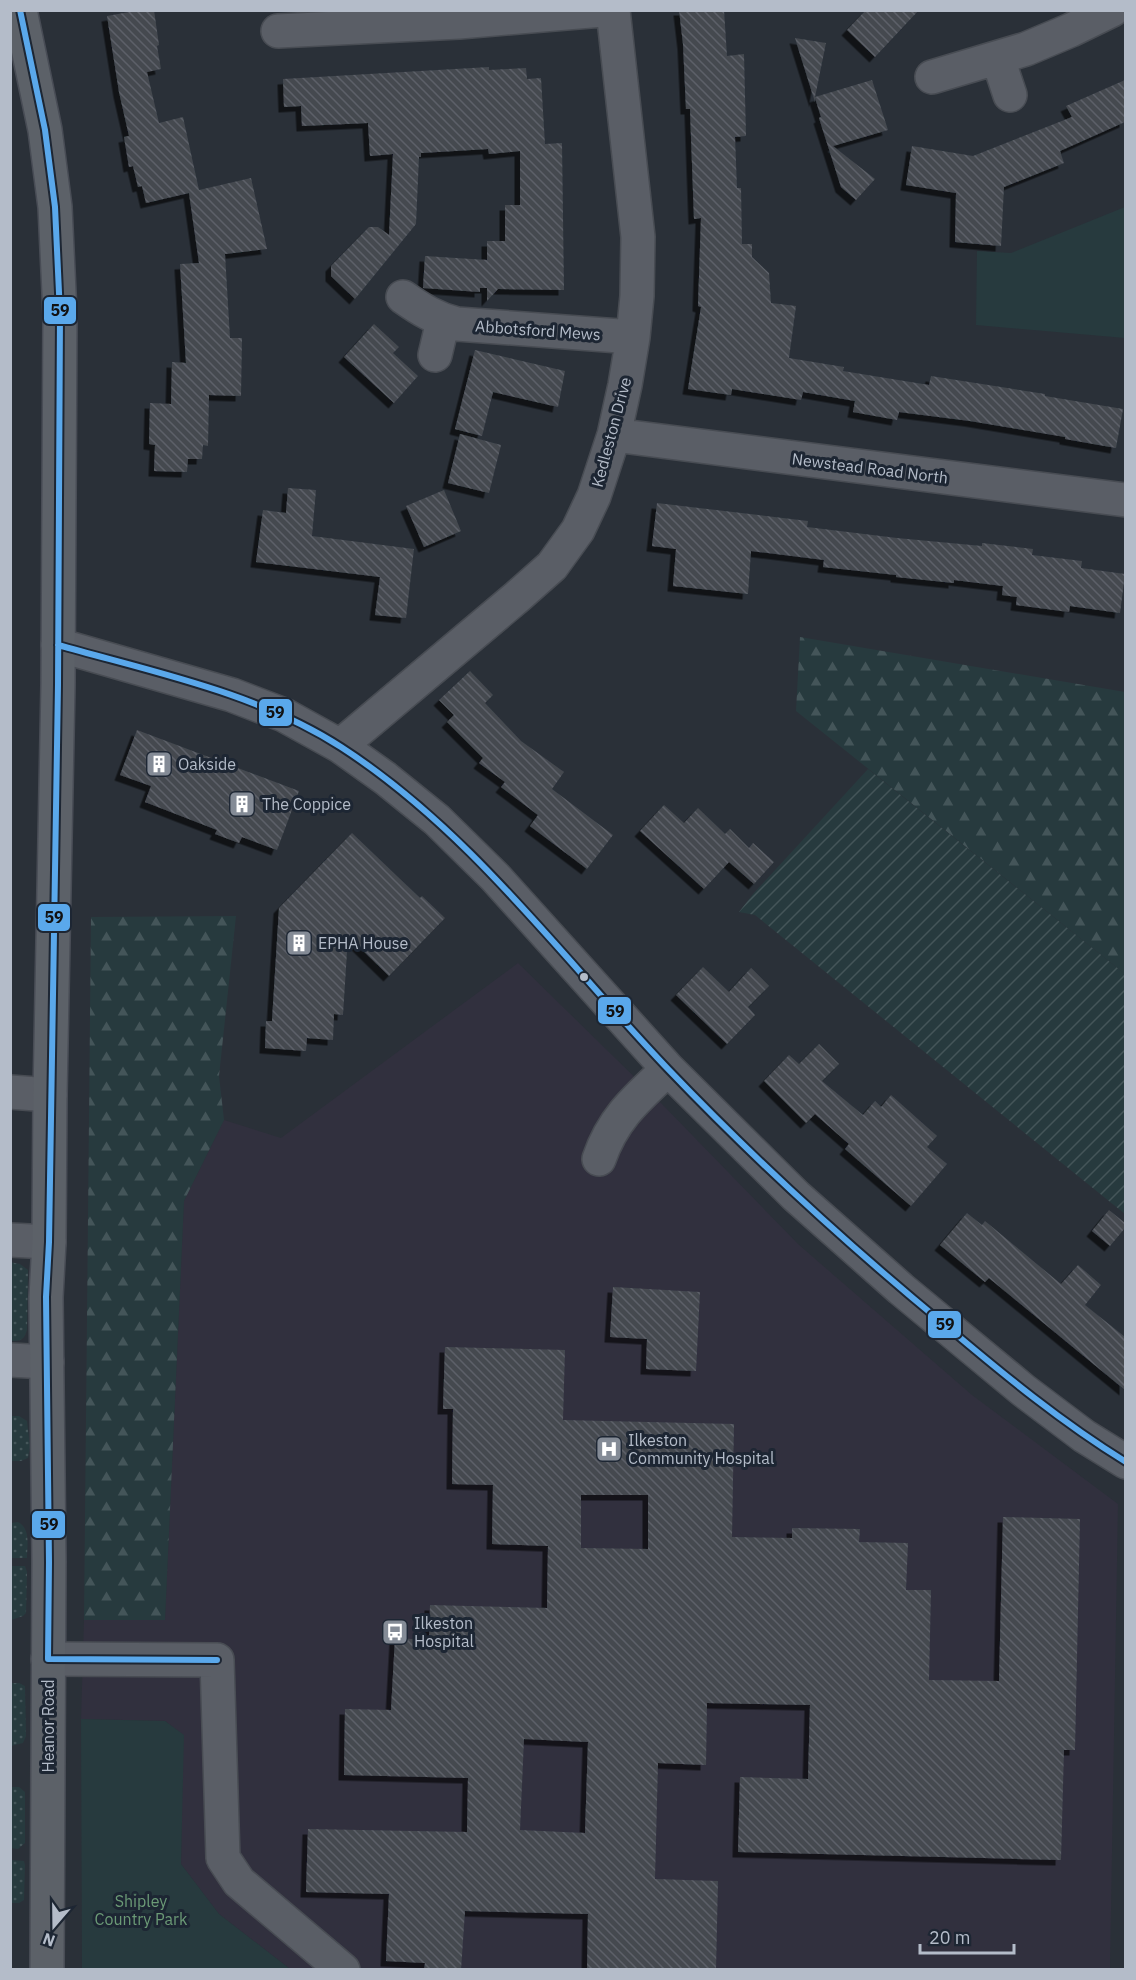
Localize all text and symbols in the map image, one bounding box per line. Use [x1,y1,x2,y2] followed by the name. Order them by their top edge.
[43,296,77,325] line badge: 59
[50,300,70,320] text: 59
[475,316,601,344] street label: Abbotsford Mews
[587,375,635,489] street label: Kedleston Drive
[791,448,949,488] street label: Newstead Road North
[258,698,293,727] line badge: 59
[265,702,285,722] text: 59
[144,749,174,779] building icon: Oakside
[178,754,236,774] place label: Oakside
[227,789,257,819] building icon: The Coppice
[262,794,351,814] place label: The Coppice
[37,903,71,932] line badge: 59
[44,907,64,927] text: 59
[284,928,314,958] building icon: EPHA House
[318,933,409,953] place label: EPHA House
[578,971,590,983] unlabelled marker
[597,996,632,1025] line badge: 59
[605,1001,625,1021] text: 59
[927,1310,962,1339] line badge: 59
[935,1314,955,1334] text: 59
[628,1430,774,1468] place label: Ilkeston Community Hospital
[594,1434,624,1464] hospital icon: Ilkeston Community Hospital
[31,1510,66,1539] line badge: 59
[39,1514,59,1534] text: 59
[414,1613,474,1651] place label: Ilkeston Hospital
[380,1617,410,1647] bus stop icon: Ilkeston Hospital
[38,1679,58,1773] street label: Heanor Road
[95,1891,188,1929] park label: Shipley Country Park
[24,1896,84,1956] north arrow
[920,1917,1014,1955] scale bar
[929,1926,971,1949] text: 20 m
[40,1929,58,1951] text: N

